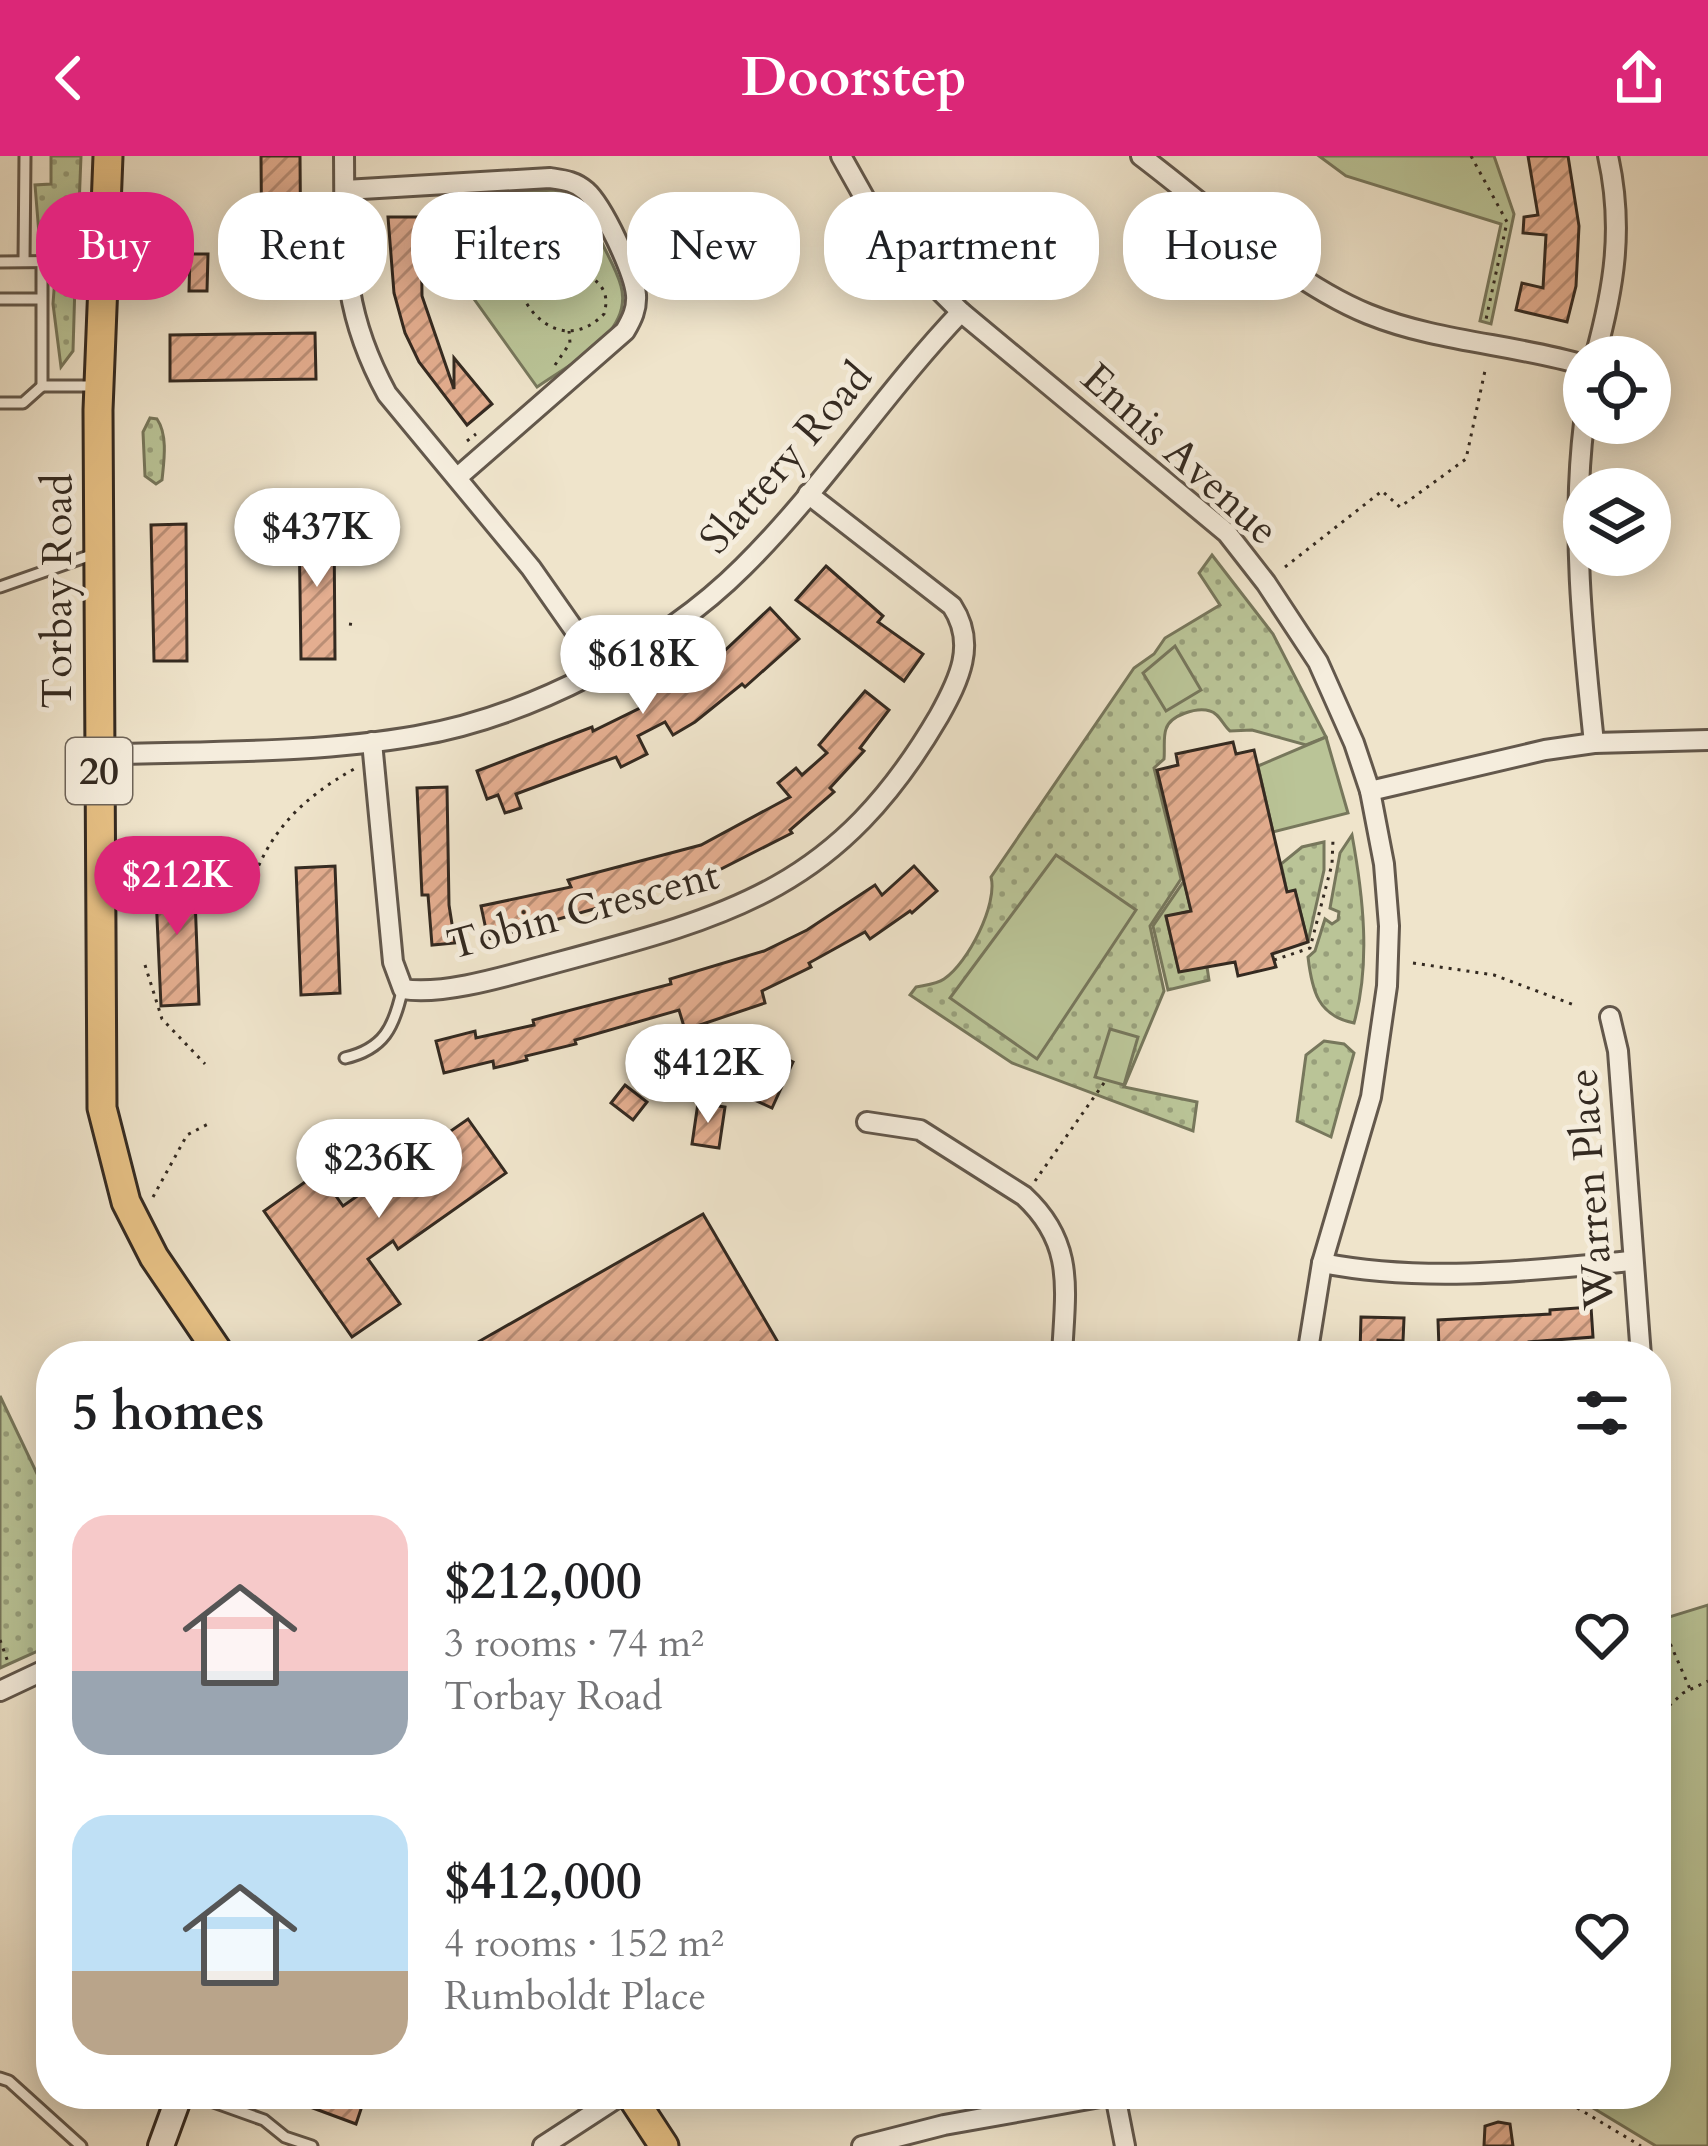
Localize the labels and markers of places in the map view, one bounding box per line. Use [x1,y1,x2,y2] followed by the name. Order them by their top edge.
[233,488,401,590] pin: $437K
[559,615,727,717] pin: $618K
[93,836,261,938] pin: $212K
[624,1024,792,1126] pin: $412K
[295,1119,463,1221] pin: $236K

